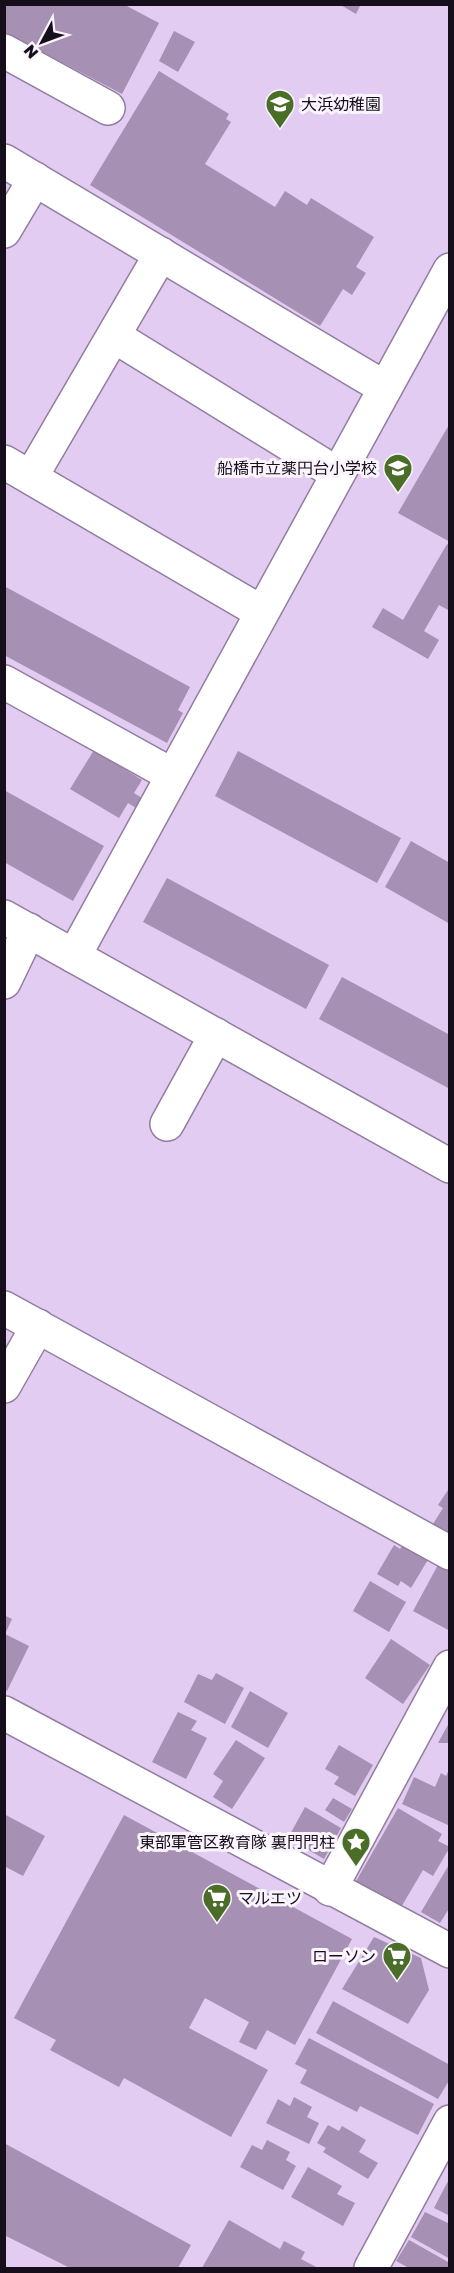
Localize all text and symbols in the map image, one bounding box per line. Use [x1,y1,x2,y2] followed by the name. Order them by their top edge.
[12,12,72,72] north arrow
[19,41,42,63] text: N
[264,88,296,130] school or university icon: 大浜幼稚園
[301,94,381,114] place label: 大浜幼稚園
[382,452,414,494] school or university icon: 船橋市立薬円台小学校
[217,458,377,478] place label: 船橋市立薬円台小学校
[340,1826,372,1868] place icon: 東部軍管区教育隊 裏門門柱
[139,1832,335,1852] place label: 東部軍管区教育隊 裏門門柱
[201,1882,233,1924] supermarket icon: マルエツ
[238,1888,302,1908] place label: マルエツ
[381,1940,413,1982] supermarket icon: ローソン
[312,1946,376,1966] place label: ローソン

